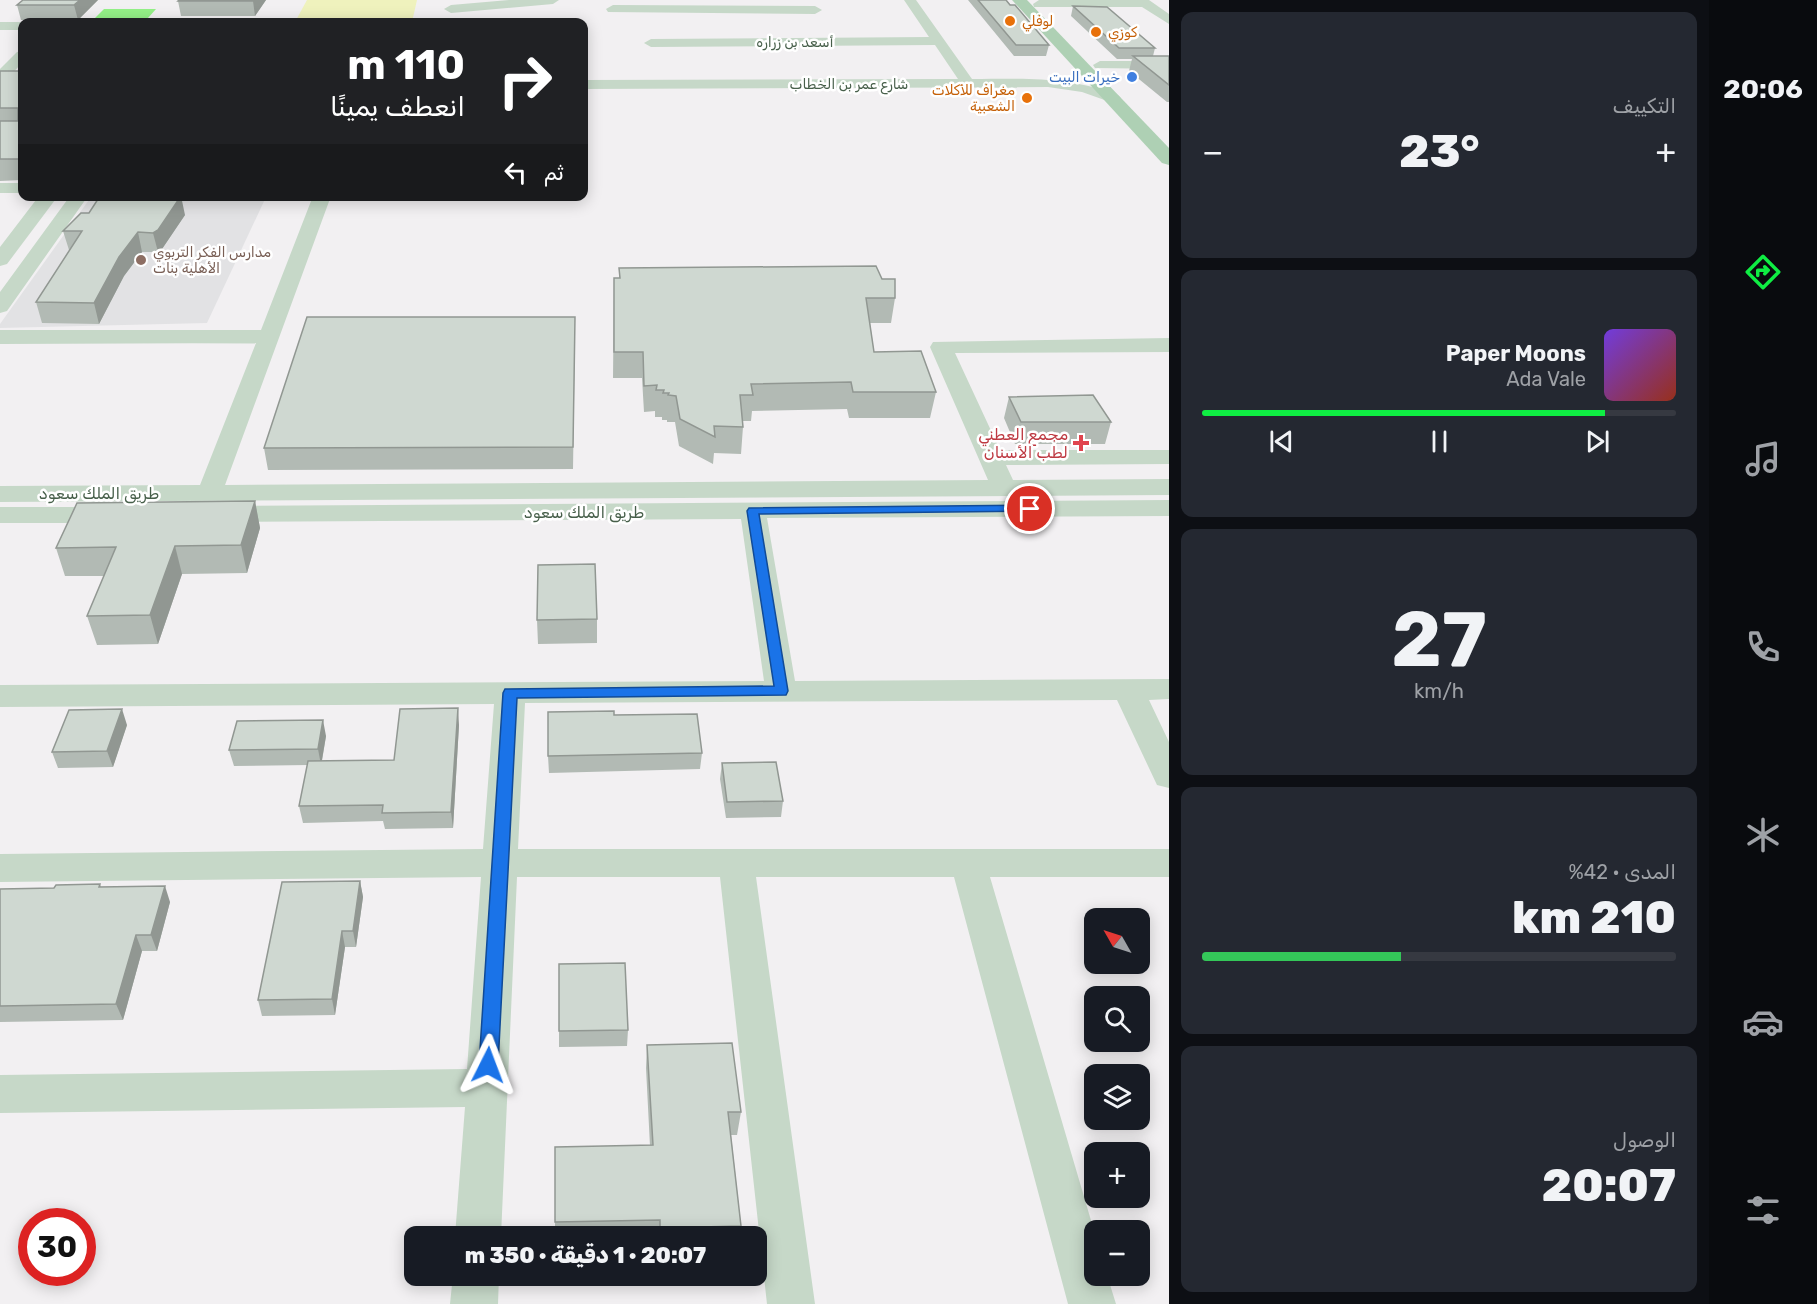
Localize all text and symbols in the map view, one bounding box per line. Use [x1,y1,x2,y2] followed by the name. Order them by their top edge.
[1022,13,1053,32] place label: لوفلي
[1003,14,1017,28] marker: لوفلي
[1108,24,1138,42] place label: كوزي
[1089,25,1103,39] marker: كوزي
[756,34,834,51] street label: أسعد بن زراره
[347,40,465,90] text: 110 m
[486,42,564,120] icon: right
[1049,69,1120,86] place label: خيرات البيت
[1125,70,1139,84] marker: خيرات البيت
[1723,73,1803,105] text: 20:06
[790,76,908,95] street label: شارع عمر بن الخطاب
[932,82,1015,115] place label: مغراف للأكلات الشعبية
[330,91,465,123] text: انعطف يمينًا
[1020,91,1034,105] marker: مغراف للأكلات الشعبية
[1613,94,1676,118] text: التكييف
[1399,125,1480,178] text: 23°
[1202,132,1223,171] text: −
[1655,132,1676,171] text: +
[499,156,532,189] icon: left
[544,159,564,186] text: ثم
[153,244,271,277] place label: مدارس الفكر التربوي الأهلية بنات
[1742,251,1784,293] icon: directions
[134,253,148,267] marker: مدارس الفكر التربوي الأهلية بنات
[1446,340,1586,367] text: Paper Moons
[1506,367,1586,391] text: Ada Vale
[978,425,1068,462] place label: مجمع العطني لطب الأسنان
[1265,425,1298,458] icon: previous
[1423,425,1456,458] icon: pause
[1581,425,1614,458] icon: next
[1072,434,1090,452] marker: مجمع العطني لطب الأسنان
[1742,438,1784,480] icon: music
[1004,483,1055,534] pin
[39,484,159,504] street label: طريق الملك سعود
[1013,492,1046,525] icon: arrive
[524,503,644,523] street label: طريق الملك سعود
[1391,593,1487,686] text: 27
[1742,626,1784,668] icon: phone
[1414,679,1464,703] text: km/h
[1742,814,1784,856] icon: climate
[1569,860,1676,884] text: المدى · 42%
[1512,891,1676,944] text: 210 km
[1084,908,1150,974] north arrow
[1084,908,1150,1286] map controls
[1084,986,1150,1052] button: search
[1742,1001,1784,1043] icon: car
[456,1033,520,1097] position arrow
[1084,1064,1150,1130] button: layers
[1613,1128,1676,1152] text: الوصول
[1084,1142,1150,1208] button: +
[1542,1159,1676,1212] text: 20:07
[1742,1189,1784,1231] icon: filters
[18,1208,96,1286] speed limit sign: 30
[1084,1220,1150,1286] button: −
[465,1242,706,1269] text: 20:07 · 1 دقيقة · 350 m

